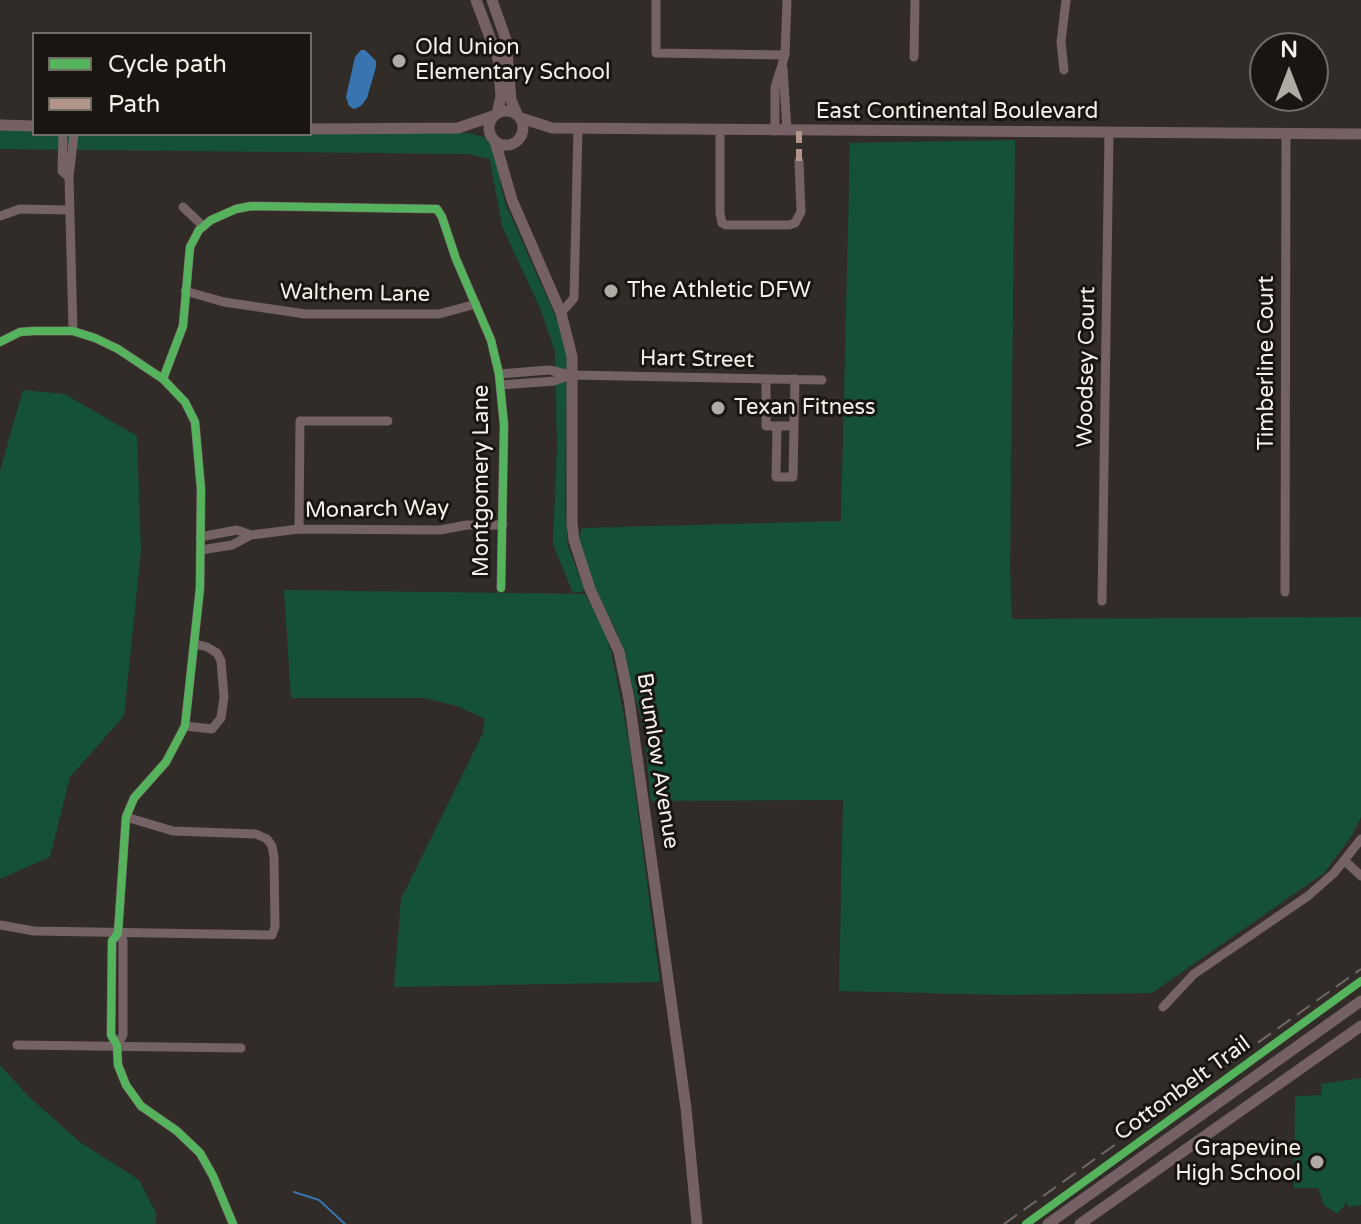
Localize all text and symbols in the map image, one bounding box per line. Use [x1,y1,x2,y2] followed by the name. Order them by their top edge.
[32,32,312,136] legend
[1249,32,1329,112] north arrow
[415,35,610,86] place label: Old Union Elementary School
[1280,37,1298,63] text: N
[108,50,227,79] text: Cycle path
[390,52,408,70] marker: Old Union Elementary School
[108,90,161,119] text: Path
[816,99,1098,125] street label: East Continental Boulevard
[1254,276,1280,450] street label: Timberline Court
[627,278,811,304] place label: The Athletic DFW
[280,279,430,309] street label: Walthem Lane
[602,282,620,300] marker: The Athletic DFW
[1072,286,1102,448] street label: Woodsey Court
[640,346,754,374] street label: Hart Street
[469,385,495,577] street label: Montgomery Lane
[734,395,876,421] place label: Texan Fitness
[709,399,727,417] marker: Texan Fitness
[305,496,449,524] street label: Monarch Way
[630,671,684,851] street label: Brumlow Avenue
[1110,1031,1256,1147] street label: Cottonbelt Trail
[1175,1136,1301,1188] place label: Grapevine High School
[1308,1153,1326,1171] marker: Grapevine High School

